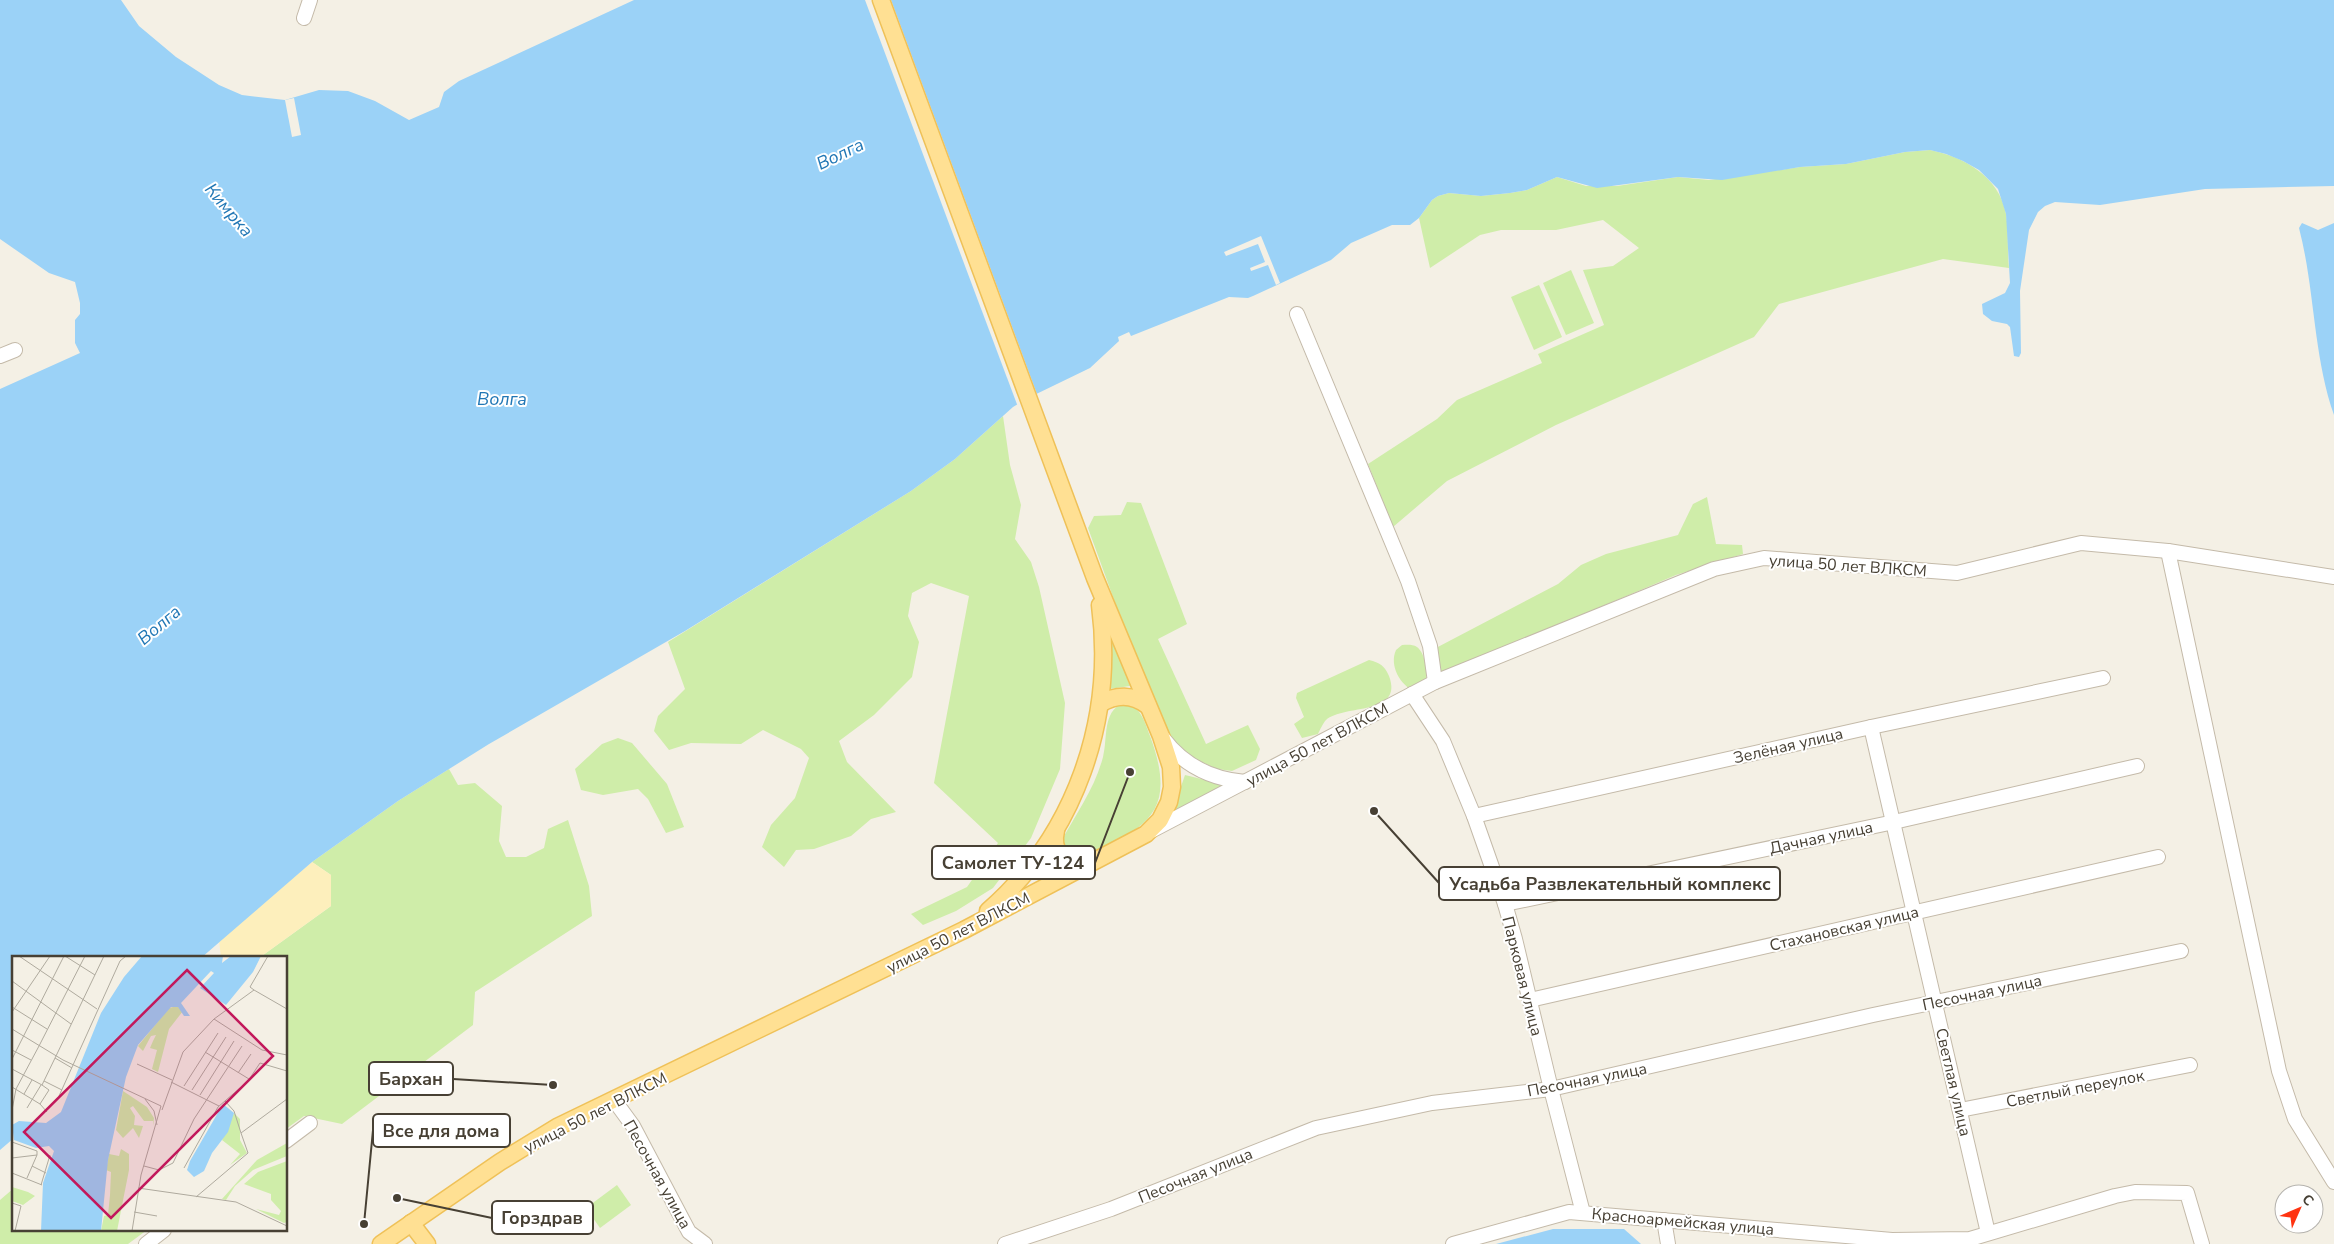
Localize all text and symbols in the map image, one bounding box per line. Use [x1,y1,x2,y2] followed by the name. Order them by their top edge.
[812,132,868,176] water label: Волга
[199,178,259,242] water label: Кимрка
[477,387,527,411] water label: Волга
[1768,550,1928,582] street label: улица 50 лет ВЛКСМ
[132,600,186,650] water label: Волга
[1242,698,1392,792] street label: улица 50 лет ВЛКСМ
[1731,723,1845,769] street label: Зелёная улица
[1767,816,1875,860] street label: Дачная улица
[932,846,1095,879] callout: Самолет ТУ-124
[942,851,1084,875] text: Самолет ТУ-124
[1439,867,1780,900] callout: Усадьба Развлекательный комплекс
[1448,872,1771,896] text: Усадьба Развлекательный комплекс
[883,887,1034,979] street label: улица 50 лет ВЛКСМ
[1767,901,1921,957] street label: Стахановская улица
[1497,914,1548,1038] street label: Парковая улица
[12,956,288,1232] inset map
[1920,970,2044,1016] street label: Песочная улица
[1930,1026,1976,1139] street label: Светлая улица
[1525,1058,1649,1102] street label: Песочная улица
[369,1062,453,1095] callout: Бархан
[2004,1065,2147,1113] street label: Светлый переулок
[379,1067,443,1091] text: Бархан
[520,1067,671,1159] street label: улица 50 лет ВЛКСМ
[373,1114,510,1147] callout: Все для дома
[618,1116,696,1233] street label: Песочная улица
[383,1119,500,1143] text: Все для дома
[1135,1143,1256,1209] street label: Песочная улица
[2274,1184,2324,1234] north arrow
[2298,1190,2318,1211] text: С
[492,1201,593,1234] callout: Горздрав
[1591,1203,1775,1241] street label: Красноармейская улица
[501,1206,583,1230] text: Горздрав

